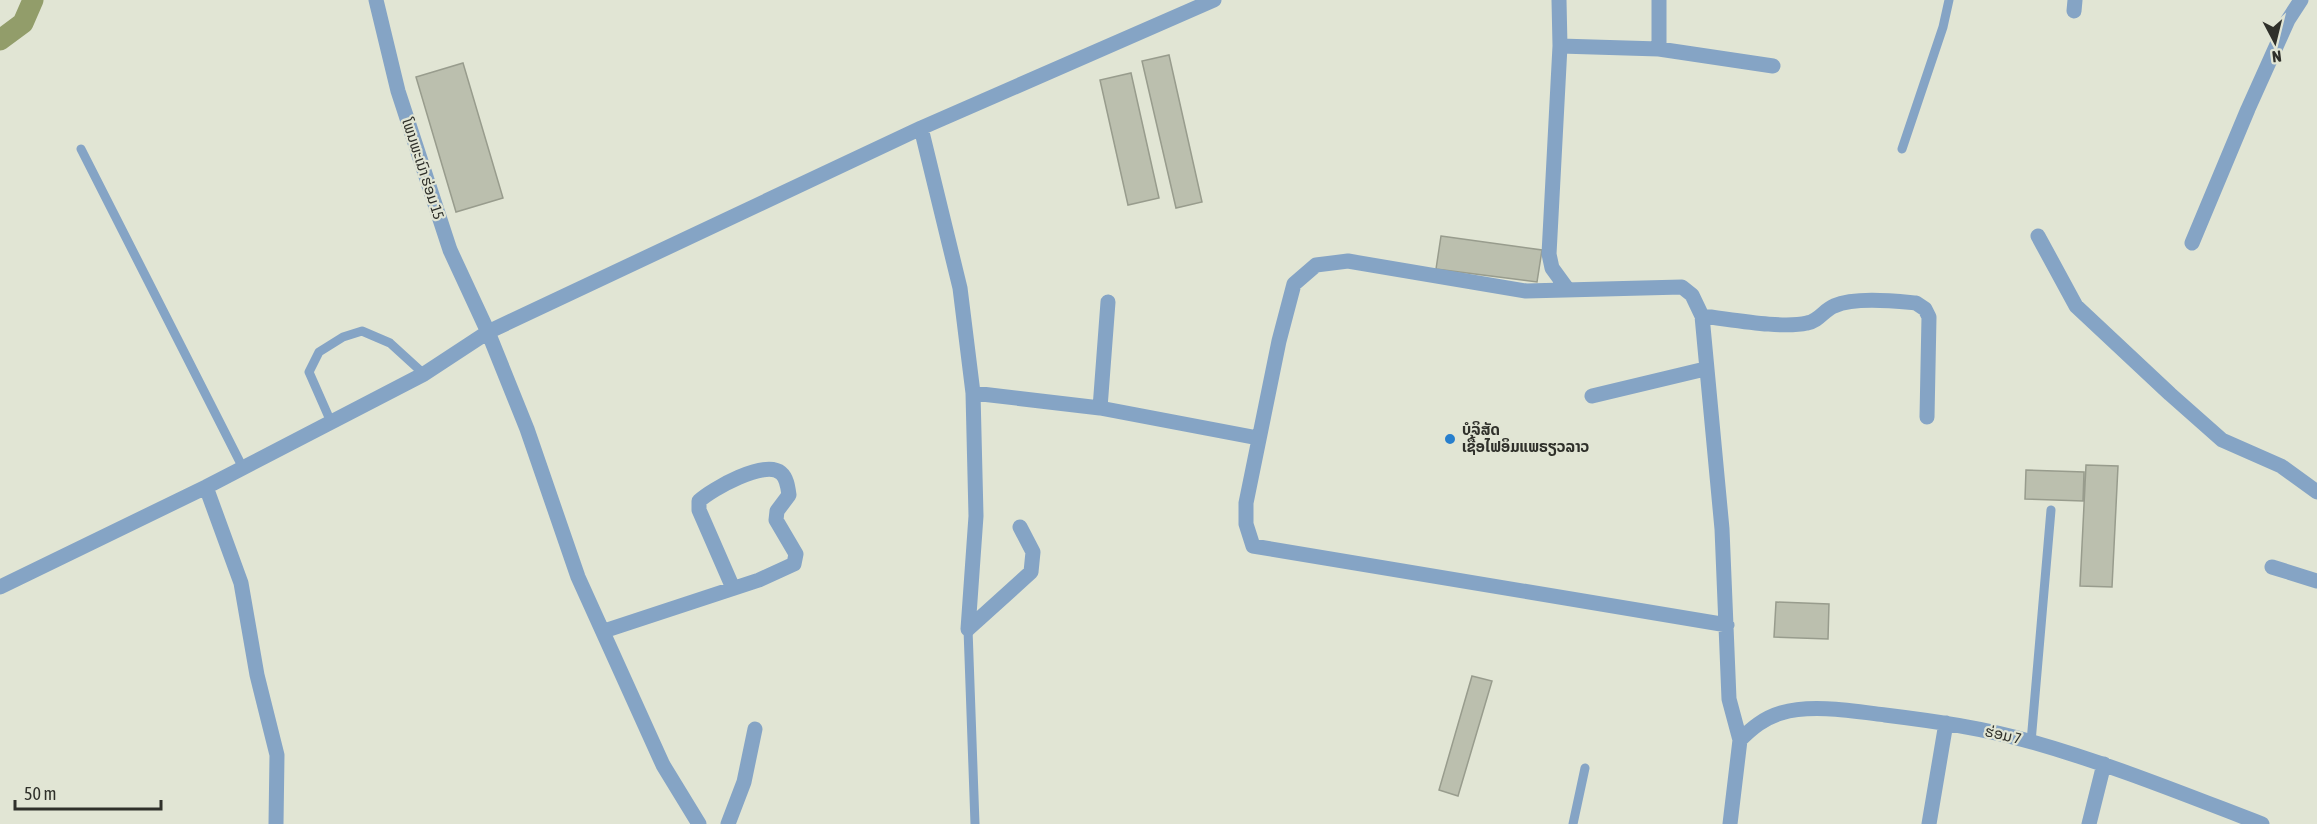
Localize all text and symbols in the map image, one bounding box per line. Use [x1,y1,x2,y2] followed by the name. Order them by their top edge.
[2245,12,2305,72] north arrow
[2271,47,2283,66] text: N
[399,115,448,221] street label: ໂພນພະເນົາ ຮ່ອມ 15
[1462,420,1590,456] place label: ບໍລິສັດ ເຊື້ອໄຟອິມແພຣຽວລາວ
[1443,432,1457,446] marker: ບໍລິສັດ ເຊື້ອໄຟອິມແພຣຽວລາວ
[1983,722,2023,747] street label: ຮ່ອມ 7
[15,773,160,811] scale bar
[24,783,56,804] text: 50 m

